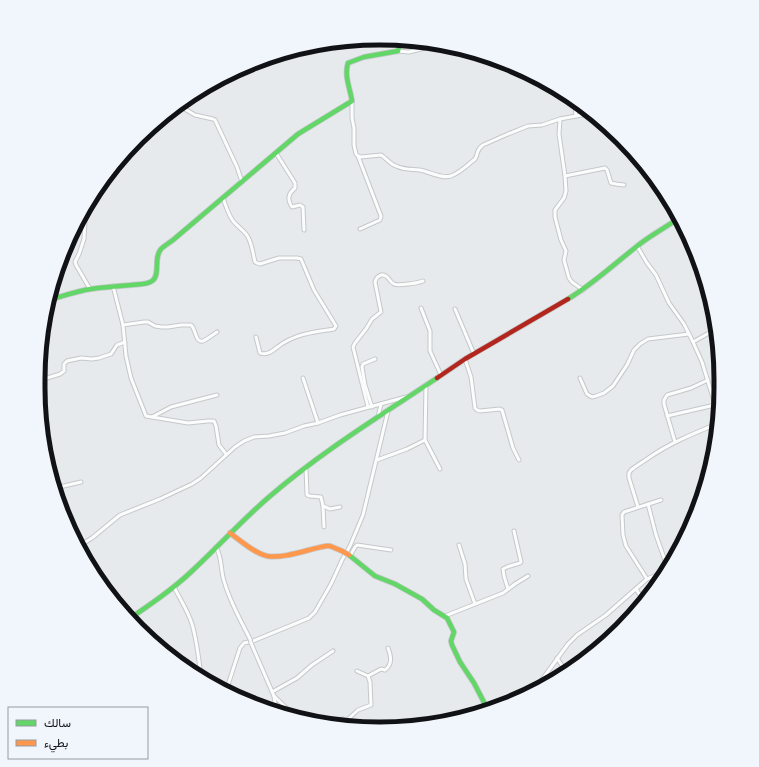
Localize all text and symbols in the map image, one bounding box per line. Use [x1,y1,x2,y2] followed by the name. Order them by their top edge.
[8,707,148,759] legend
[44,715,71,730] text: سالك
[44,735,68,753] text: بطيء

